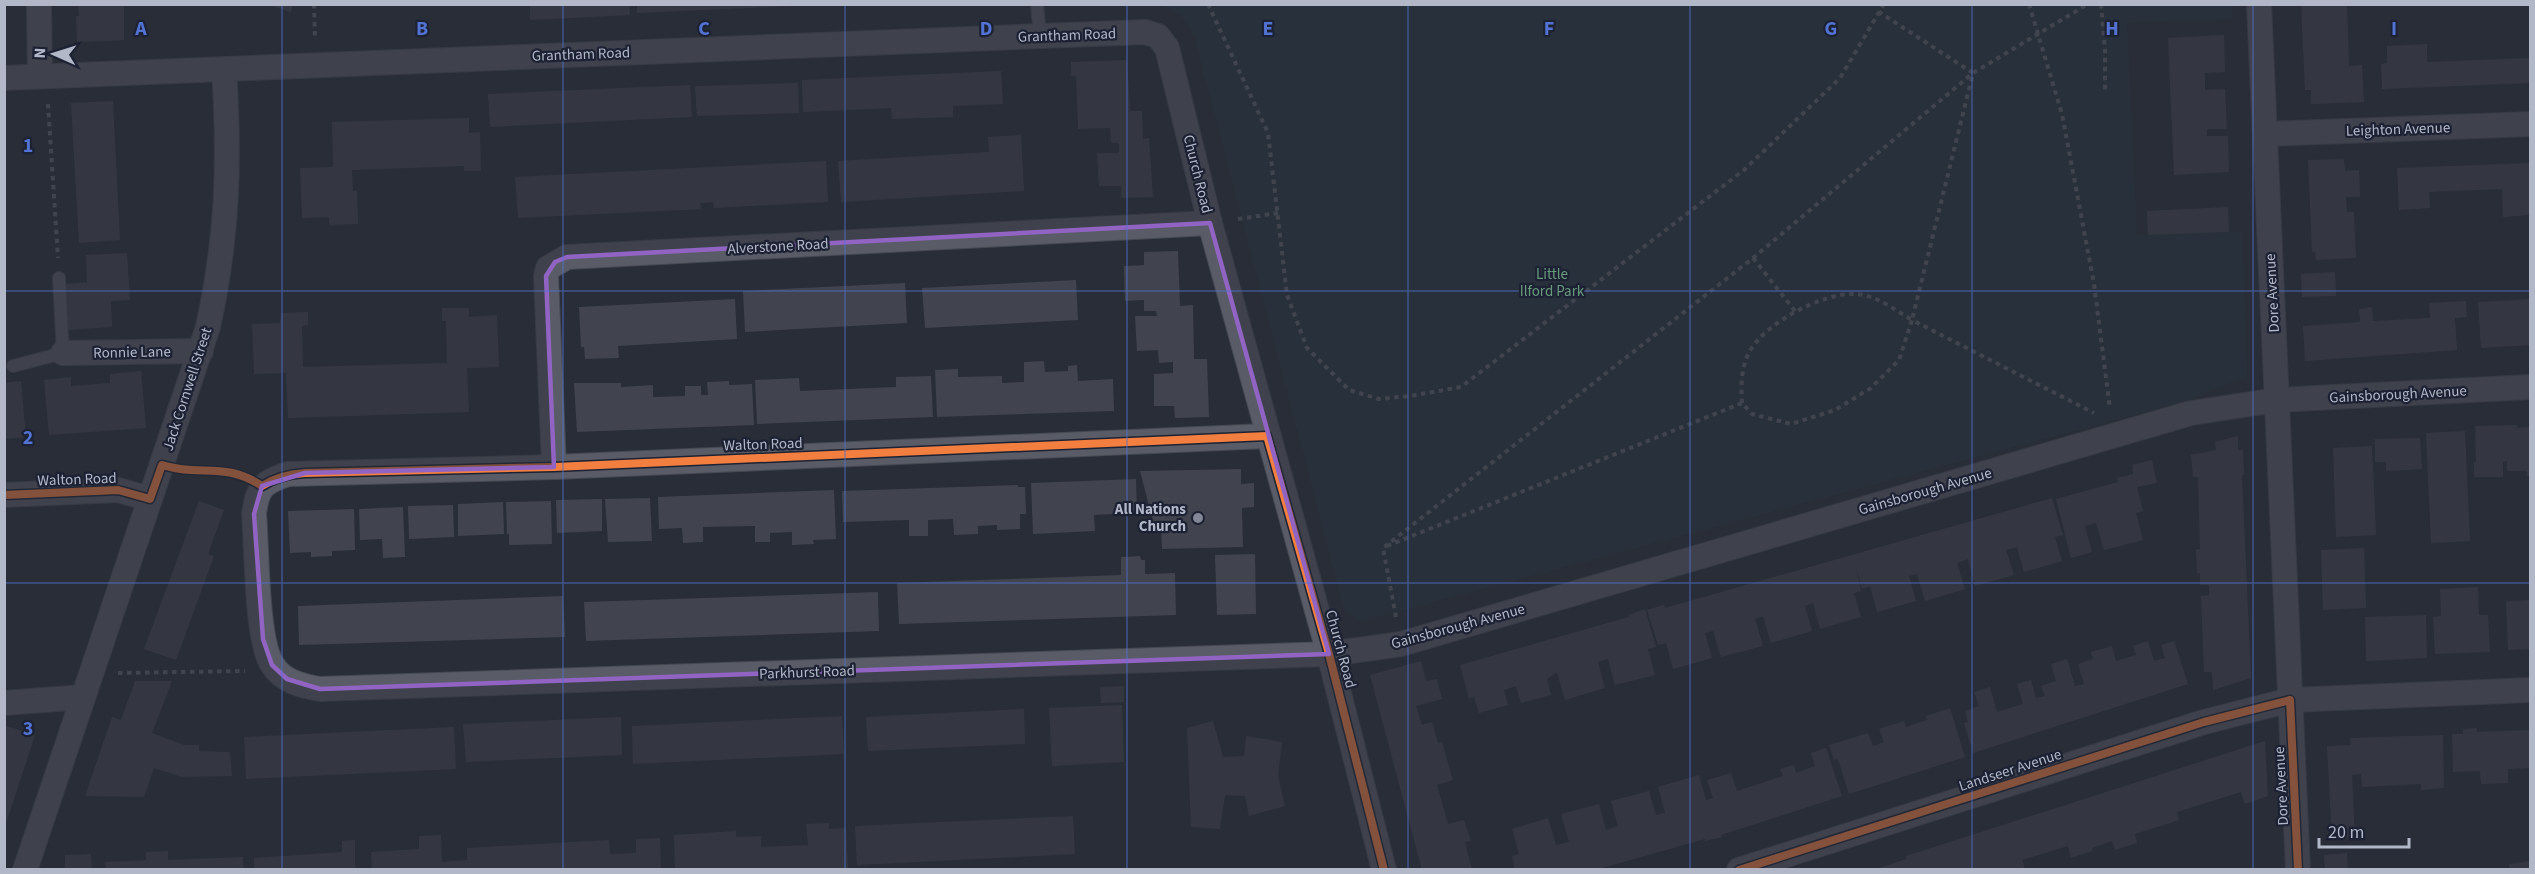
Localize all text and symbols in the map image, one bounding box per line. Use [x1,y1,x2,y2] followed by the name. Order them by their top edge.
[134,15,147,43] text: A
[416,15,428,43] text: B
[698,15,710,43] text: C
[980,15,992,43] text: D
[1263,15,1273,43] text: E
[1544,15,1554,43] text: F
[1825,15,1837,43] text: G
[2105,15,2119,43] text: H
[2391,15,2397,43] text: I
[1018,23,1117,48] street label: Grantham Road
[24,24,84,84] north arrow
[532,42,631,67] street label: Grantham Road
[29,47,51,59] text: N
[2345,117,2451,142] street label: Leighton Avenue
[23,132,33,160] text: 1
[1178,133,1217,216] street label: Church Road
[727,233,829,260] street label: Alverstone Road
[2260,253,2285,333] street label: Dore Avenue
[1520,264,1585,302] park label: Little Ilford Park
[158,325,217,454] street label: Jack Cornwell Street
[93,341,171,364] street label: Ronnie Lane
[2329,380,2467,409] street label: Gainsborough Avenue
[23,424,33,452] text: 2
[723,433,803,456] street label: Walton Road
[1856,462,1994,521] street label: Gainsborough Avenue
[37,468,117,491] street label: Walton Road
[1114,499,1186,537] place label: All Nations Church
[1191,511,1205,525] marker: All Nations Church
[1389,599,1527,654] street label: Gainsborough Avenue
[1320,608,1361,691] street label: Church Road
[759,660,855,685] street label: Parkhurst Road
[23,715,33,743] text: 3
[1956,744,2064,797] street label: Landseer Avenue
[2269,746,2294,826] street label: Dore Avenue
[2319,811,2409,849] scale bar
[2328,820,2364,845] text: 20 m

